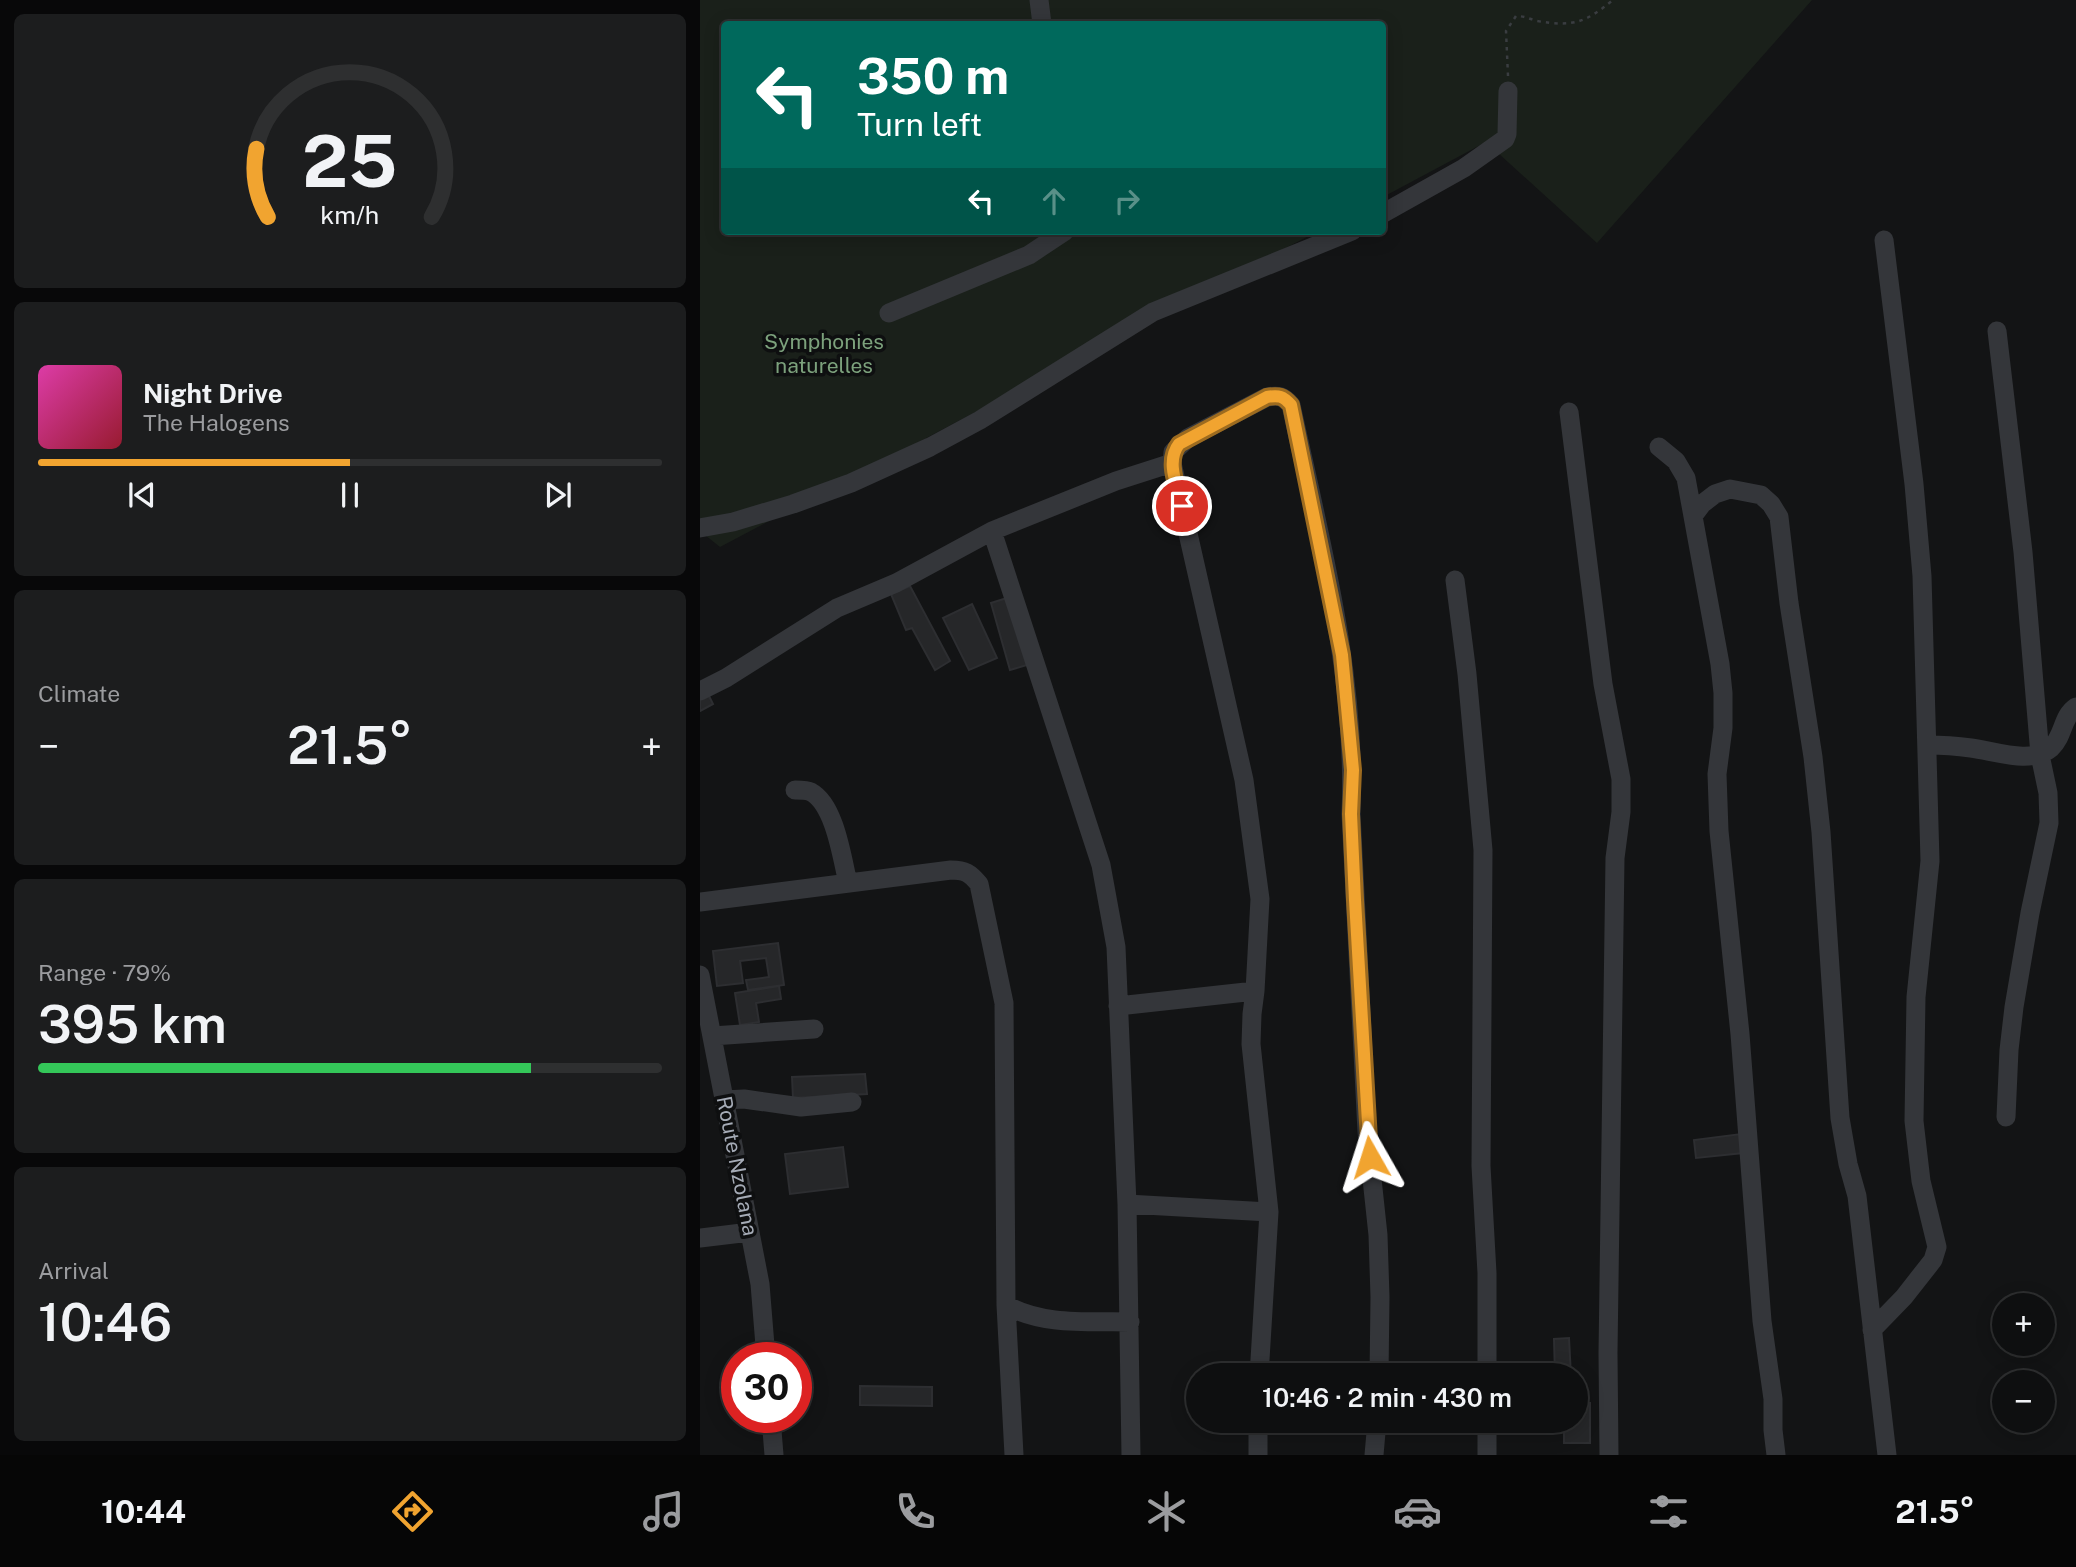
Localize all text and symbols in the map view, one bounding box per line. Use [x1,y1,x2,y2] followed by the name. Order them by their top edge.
[857,47,1009,105] text: 350 m
[742,49,833,140] icon: left
[857,106,982,143] text: Turn left
[302,118,398,203] text: 25
[962,182,1000,220] icon: left
[1035,182,1073,220] icon: ahead
[1108,182,1146,220] icon: right
[321,200,379,230] text: km/h
[764,329,884,378] park label: Symphonies naturelles
[143,378,283,409] text: Night Drive
[143,409,290,436] text: The Halogens
[123,476,161,514] icon: previous
[331,476,369,514] icon: pause
[539,476,577,514] icon: next
[1152,476,1212,536] pin
[1163,487,1201,525] icon: arrive
[38,680,120,707] text: Climate
[287,715,413,776] text: 21.5°
[38,724,59,769] text: −
[641,724,662,769] text: +
[38,959,171,986] text: Range · 79%
[38,994,227,1055] text: 395 km
[712,1094,763,1238] street label: Route Nzolana
[1333,1120,1407,1194] position arrow
[38,1257,109,1284] text: Arrival
[38,1292,172,1353] text: 10:46
[1992,1293,2055,1433] map controls
[1992,1293,2055,1356] button: +
[721,1342,812,1433] speed limit sign: 30
[1992,1370,2055,1433] button: −
[1262,1382,1512,1413] text: 10:46 · 2 min · 430 m
[388,1487,437,1536] icon: directions
[639,1487,688,1536] icon: music
[891,1487,940,1536] icon: phone
[1142,1487,1191,1536] icon: climate
[1393,1487,1442,1536] icon: car
[1644,1487,1693,1536] icon: filters
[101,1493,186,1530] text: 10:44
[1895,1493,1975,1530] text: 21.5°

